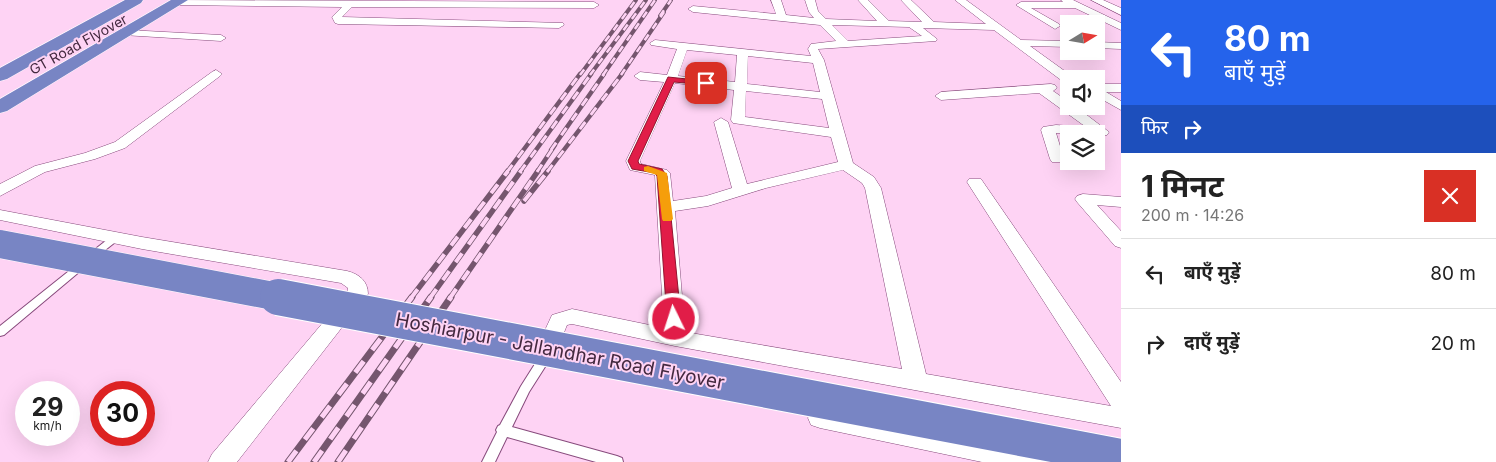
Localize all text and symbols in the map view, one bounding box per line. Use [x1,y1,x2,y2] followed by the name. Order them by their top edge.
[26,10,130,78] street label: GT Road Flyover
[1060,15,1105,60] north arrow
[1060,15,1105,170] map controls
[1224,17,1311,59] text: 80 m
[1141,20,1206,85] icon: left
[1224,59,1286,85] text: बाएँ मुड़ें
[685,62,727,104] pin
[692,69,720,97] icon: arrive
[1060,70,1105,115] button: sound
[1178,115,1206,143] icon: right
[1141,116,1168,139] text: फिर
[1060,125,1105,170] button: layers
[1141,168,1224,204] text: 1 मिनट
[1424,170,1476,222] button: close
[1141,205,1244,225] text: 200 m · 14:26
[1141,260,1169,288] icon: left
[1184,261,1241,284] text: बाएँ मुड़ें
[1430,262,1476,285] text: 80 m
[647,292,699,344] position arrow
[394,308,726,394] street label: Hoshiarpur - Jallandhar Road Flyover
[1141,330,1169,358] icon: right
[1184,331,1240,354] text: दाएँ मुड़ें
[1430,332,1476,355] text: 20 m
[90,381,155,446] speed limit sign: 30
[32,392,63,422] text: 29
[33,418,62,433] text: km/h

